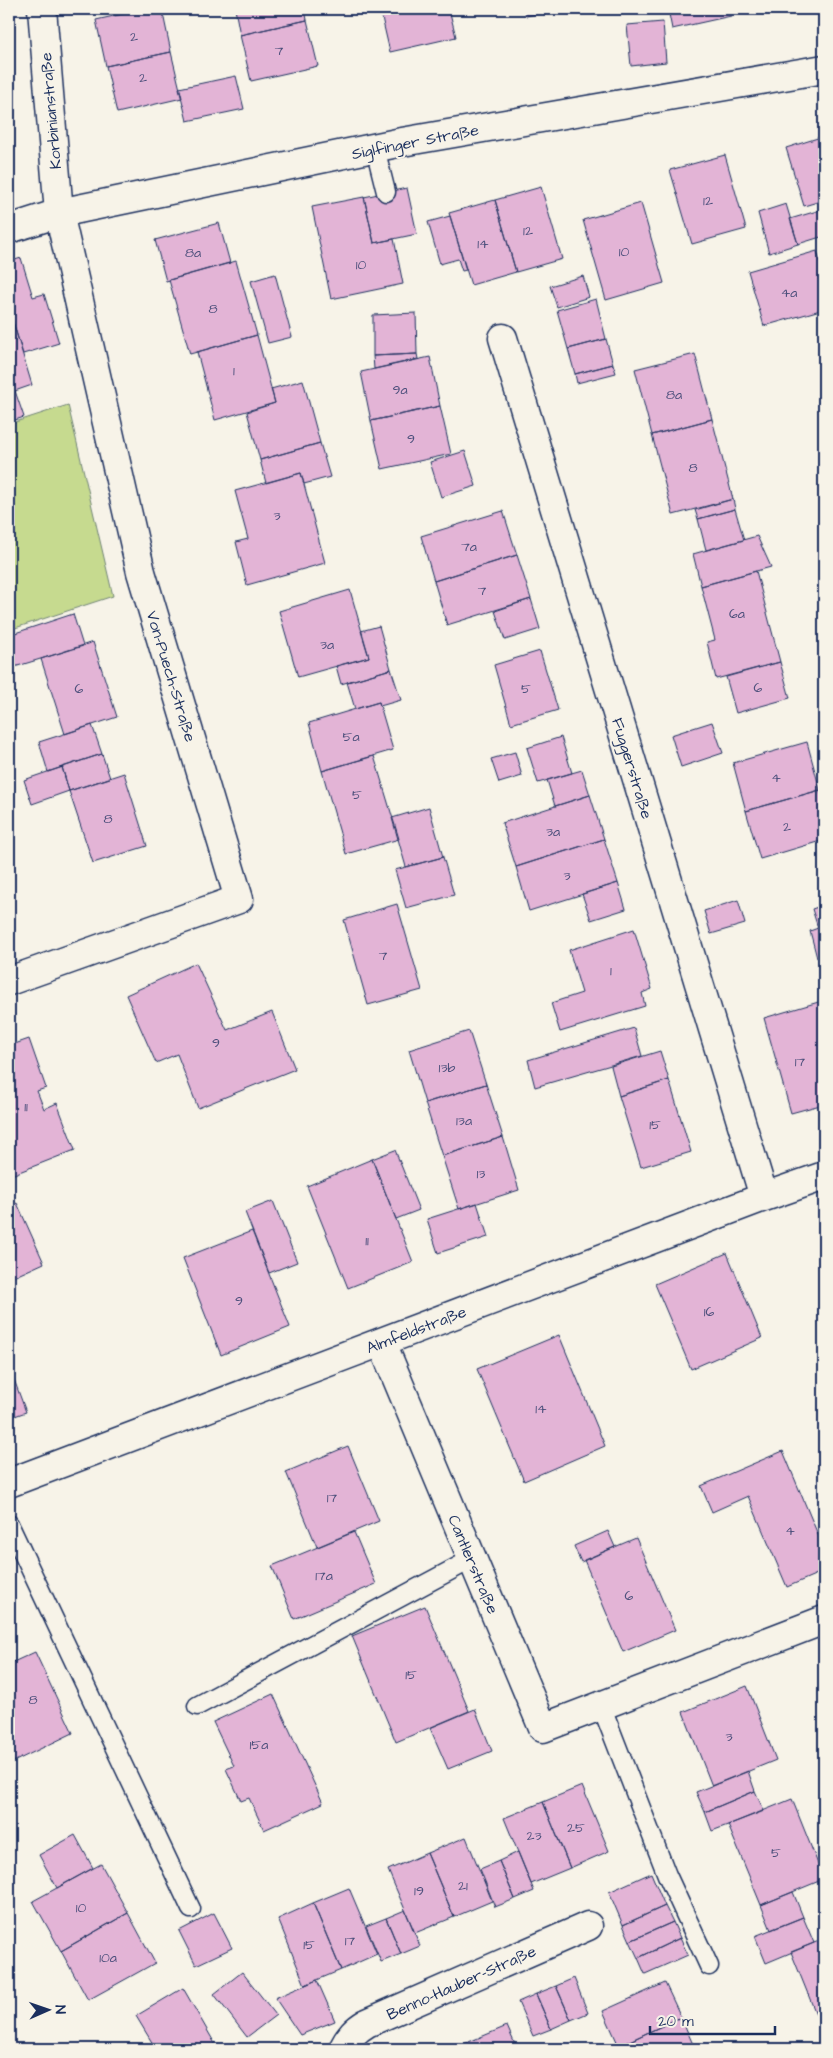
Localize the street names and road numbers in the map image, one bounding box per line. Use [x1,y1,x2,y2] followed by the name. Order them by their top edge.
[35,51,67,170] street label: Korbinianstraße
[350,119,481,166] street label: Siglfinger Straße
[141,608,202,745] street label: Von-Puech-Straße
[605,715,658,822] street label: Fuggerstraße
[363,1301,470,1359] street label: Almfeldstraße
[442,1512,504,1618] street label: Cantlerstraße
[383,1940,540,2026] street label: Benno-Hauber-Straße

